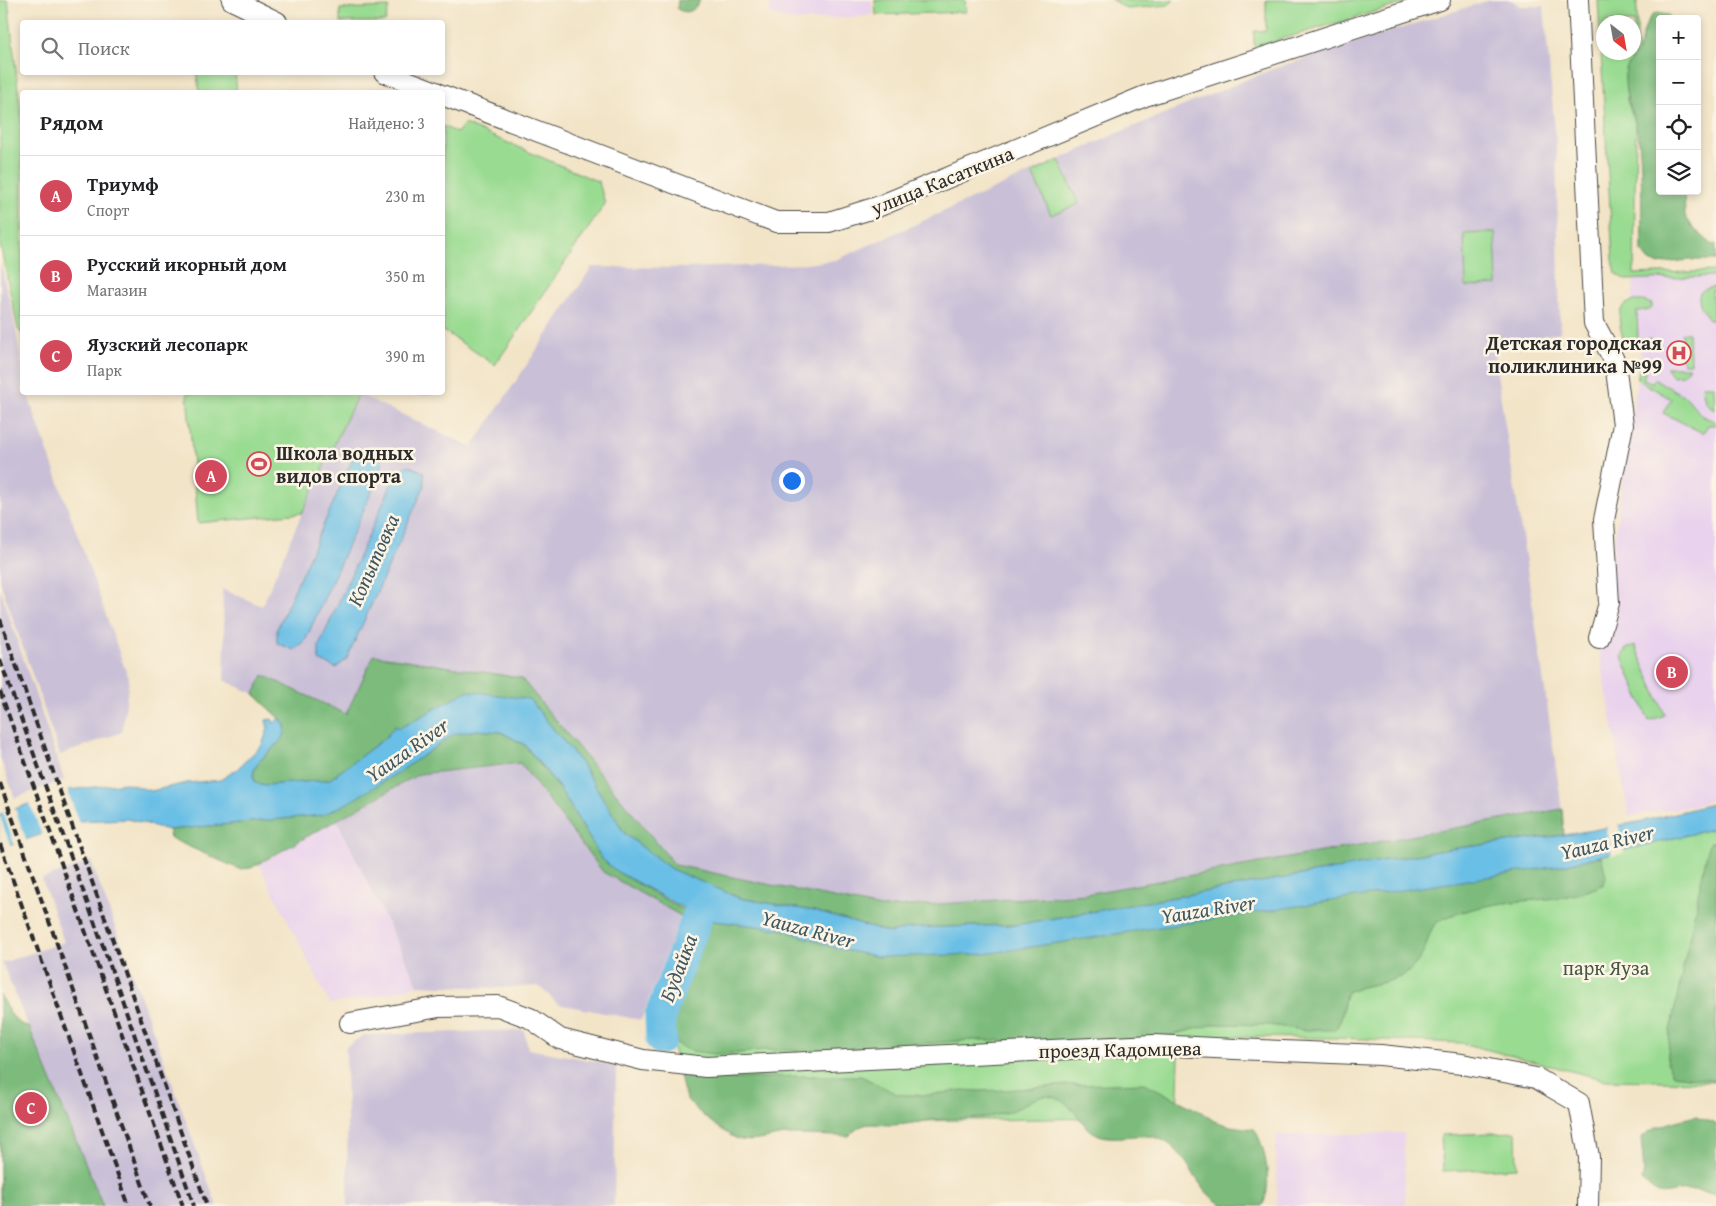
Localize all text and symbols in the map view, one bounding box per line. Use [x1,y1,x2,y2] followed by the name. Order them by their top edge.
[1596,15,1641,60] north arrow
[1656,15,1701,195] map controls
[1656,15,1701,60] button: +
[20,20,445,75] search box
[38,34,66,62] icon: search
[78,34,130,62] text: Поиск
[1656,60,1701,105] button: −
[1656,105,1701,150] button: locate
[40,107,103,138] text: Рядом
[348,111,425,135] text: Найдено: 3
[865,138,1018,222] street label: улица Касаткина
[1656,150,1701,195] button: layers
[87,170,159,198] text: Триумф
[51,184,61,208] text: A
[385,184,425,208] text: 230 m
[87,198,129,222] text: Спорт
[87,250,287,278] text: Русский икорный дом
[51,264,61,288] text: B
[385,264,425,288] text: 350 m
[87,278,147,302] text: Магазин
[1485,328,1662,380] place label: Детская городская поликлиника №99
[87,330,248,358] text: Яузский лесопарк
[1666,340,1692,366] hospital icon: Детская городская поликлиника №99
[51,344,61,368] text: C
[385,344,425,368] text: 390 m
[87,358,122,382] text: Парк
[276,438,414,490] place label: Школа водных видов спорта
[246,451,272,477] sports icon: Школа водных видов спорта
[195,457,227,495] pin: A
[779,468,805,494] your location
[339,509,407,611] water label: Копытовка
[1656,653,1688,691] pin: B
[359,709,456,790] water label: Yauza River
[1557,816,1658,868] water label: Yauza River
[1159,886,1259,932] water label: Yauza River
[758,902,859,957] water label: Yauza River
[651,930,705,1006] water label: Будайка
[1563,953,1650,982] park label: парк Яуза
[1038,1033,1202,1065] street label: проезд Кадомцева
[15,1089,47,1127] pin: C

